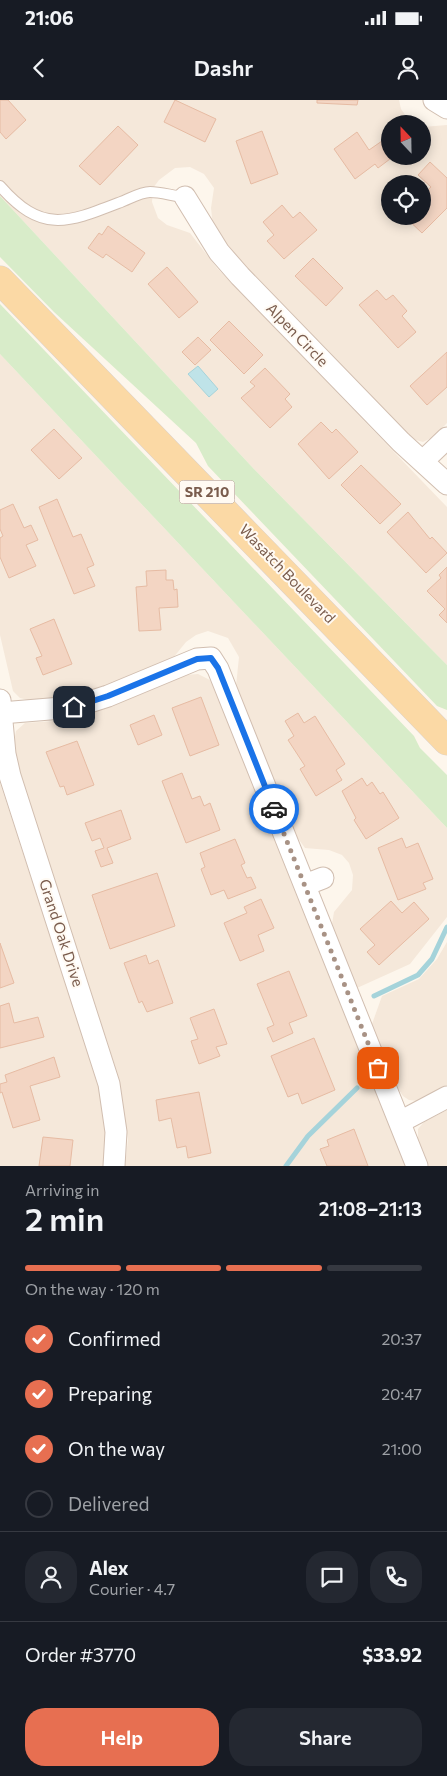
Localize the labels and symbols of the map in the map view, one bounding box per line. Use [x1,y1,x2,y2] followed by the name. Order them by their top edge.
[381,115,431,165] north arrow
[263,299,333,370] street label: Alpen Circle
[180,481,234,504] road number: SR 210
[236,520,339,626] street label: Wasatch Boulevard
[53,686,95,728] pin
[249,784,299,834] courier
[36,877,88,989] street label: Grand Oak Drive
[357,1047,399,1089] pin

